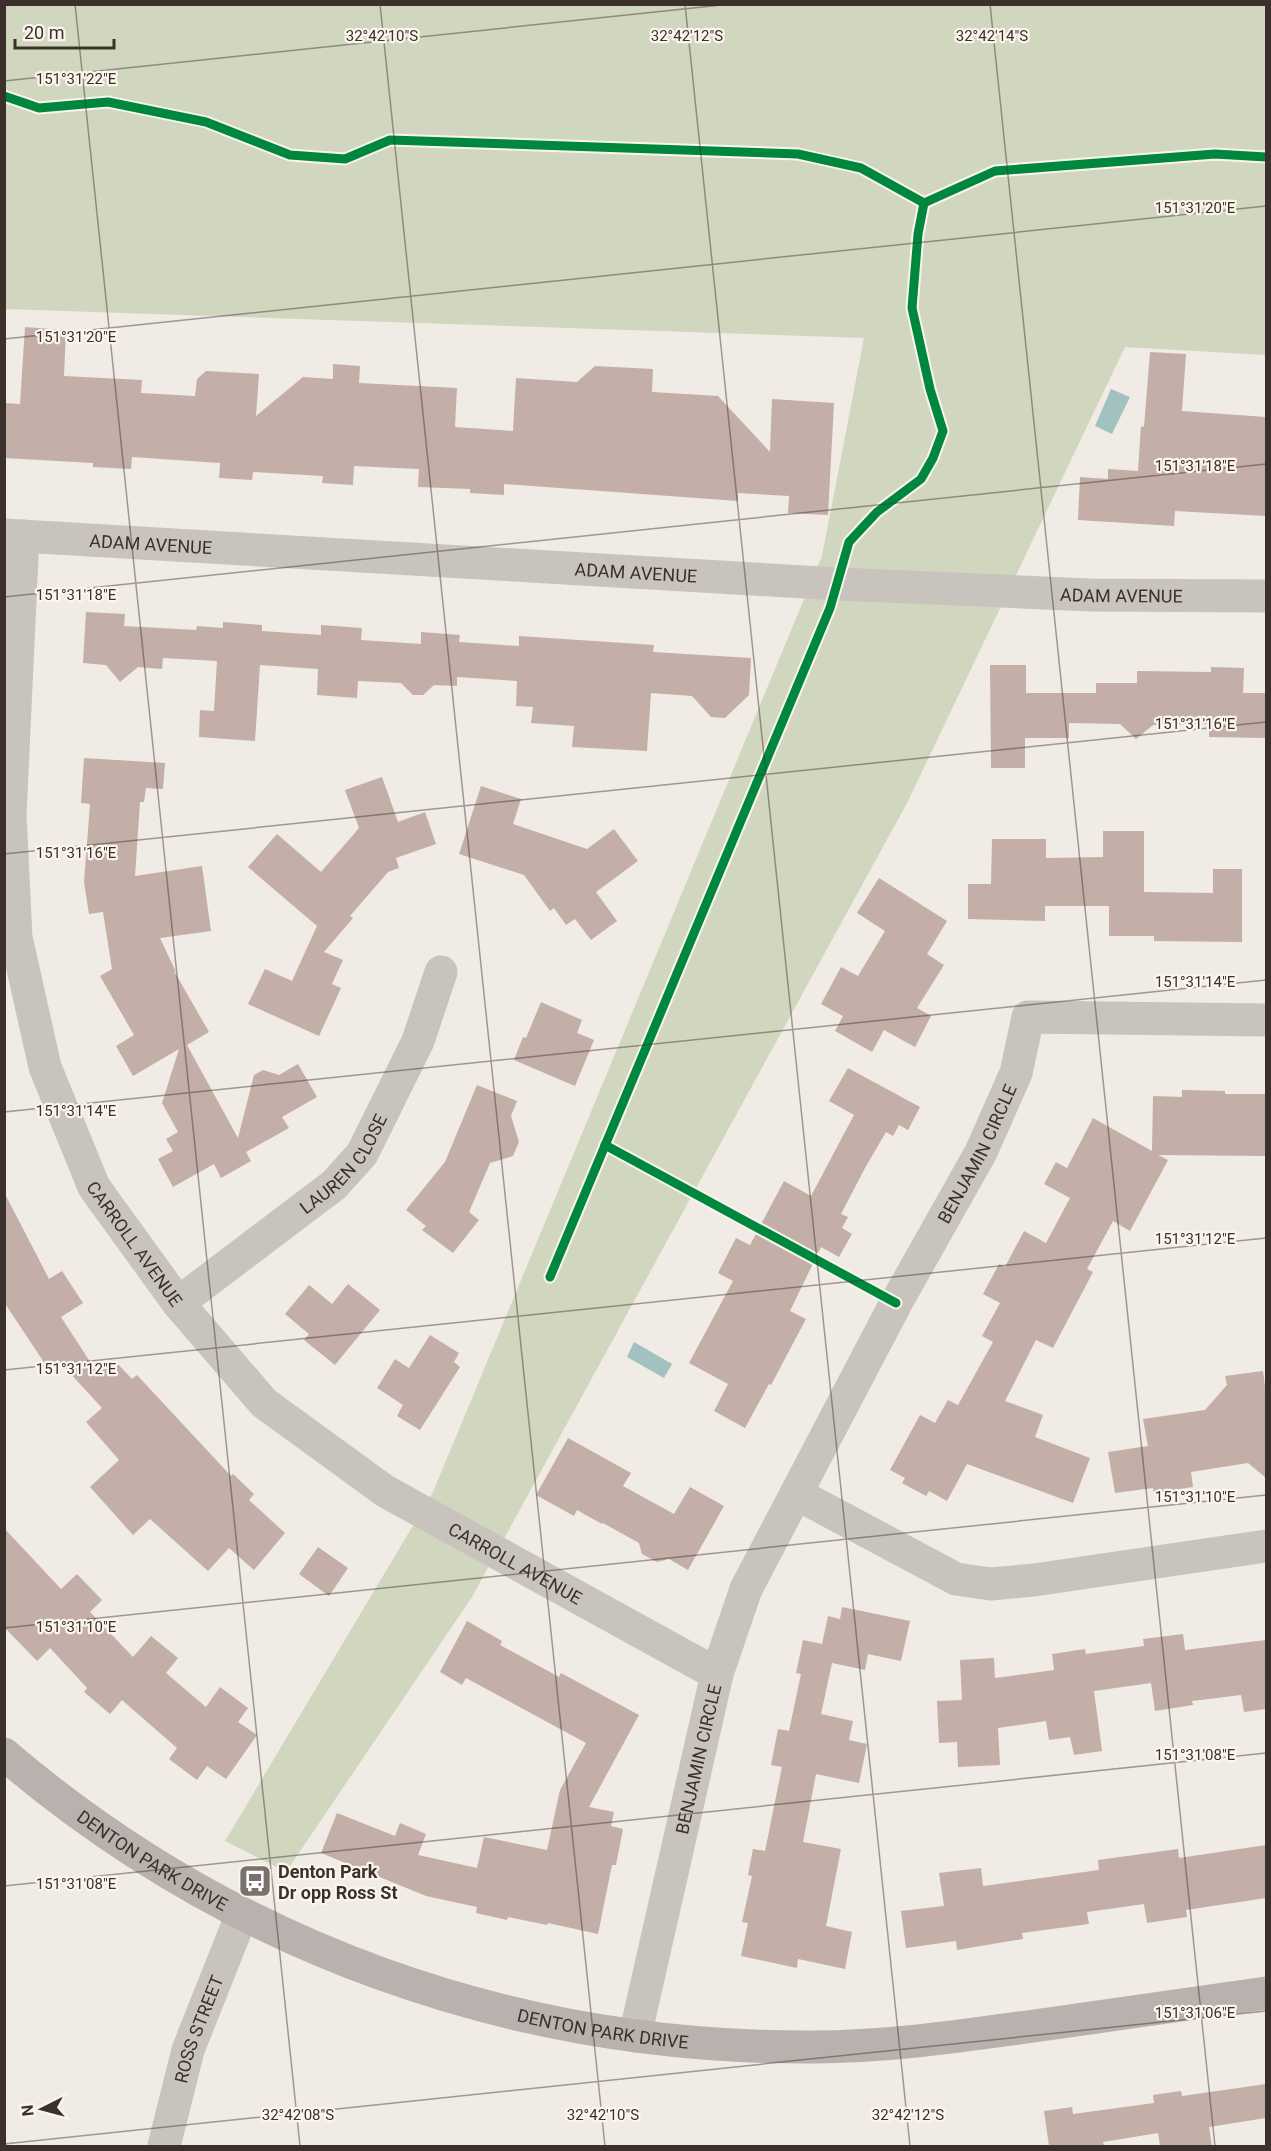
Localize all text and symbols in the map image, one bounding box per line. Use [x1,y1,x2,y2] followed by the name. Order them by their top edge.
[15,12,114,50] scale bar
[24,22,64,43] text: 20 m
[346,27,418,45] text: 32°42'10"S
[651,27,723,45] text: 32°42'12"S
[956,27,1028,45] text: 32°42'14"S
[36,70,117,88] text: 151°31'22"E
[1155,199,1236,217] text: 151°31'20"E
[36,328,117,346] text: 151°31'20"E
[1155,457,1236,475] text: 151°31'18"E
[89,530,213,558] street label: ADAM AVENUE
[574,558,698,586] street label: ADAM AVENUE
[1060,583,1183,606] street label: ADAM AVENUE
[36,586,117,604] text: 151°31'18"E
[1155,715,1236,733] text: 151°31'16"E
[36,844,117,862] text: 151°31'16"E
[1155,973,1236,991] text: 151°31'14"E
[933,1081,1020,1227] street label: BENJAMIN CIRCLE
[36,1102,117,1120] text: 151°31'14"E
[295,1110,391,1218] street label: LAUREN CLOSE
[83,1177,187,1310] street label: CARROLL AVENUE
[1155,1230,1236,1248] text: 151°31'12"E
[36,1360,117,1378] text: 151°31'12"E
[1155,1488,1236,1506] text: 151°31'10"E
[445,1518,586,1608] street label: CARROLL AVENUE
[36,1618,117,1636] text: 151°31'10"E
[671,1682,725,1836] street label: BENJAMIN CIRCLE
[1155,1746,1236,1764] text: 151°31'08"E
[74,1805,231,1915] street label: DENTON PARK DRIVE
[278,1861,397,1903] place label: Denton Park Dr opp Ross St
[237,1863,273,1899] bus stop icon: Denton Park Dr opp Ross St
[36,1875,117,1893] text: 151°31'08"E
[170,1972,227,2085] street label: ROSS STREET
[515,2004,690,2052] street label: DENTON PARK DRIVE
[1155,2004,1236,2022] text: 151°31'06"E
[12,2079,72,2139] north arrow
[18,2104,38,2117] text: N
[262,2106,334,2124] text: 32°42'08"S
[567,2106,639,2124] text: 32°42'10"S
[872,2106,944,2124] text: 32°42'12"S

